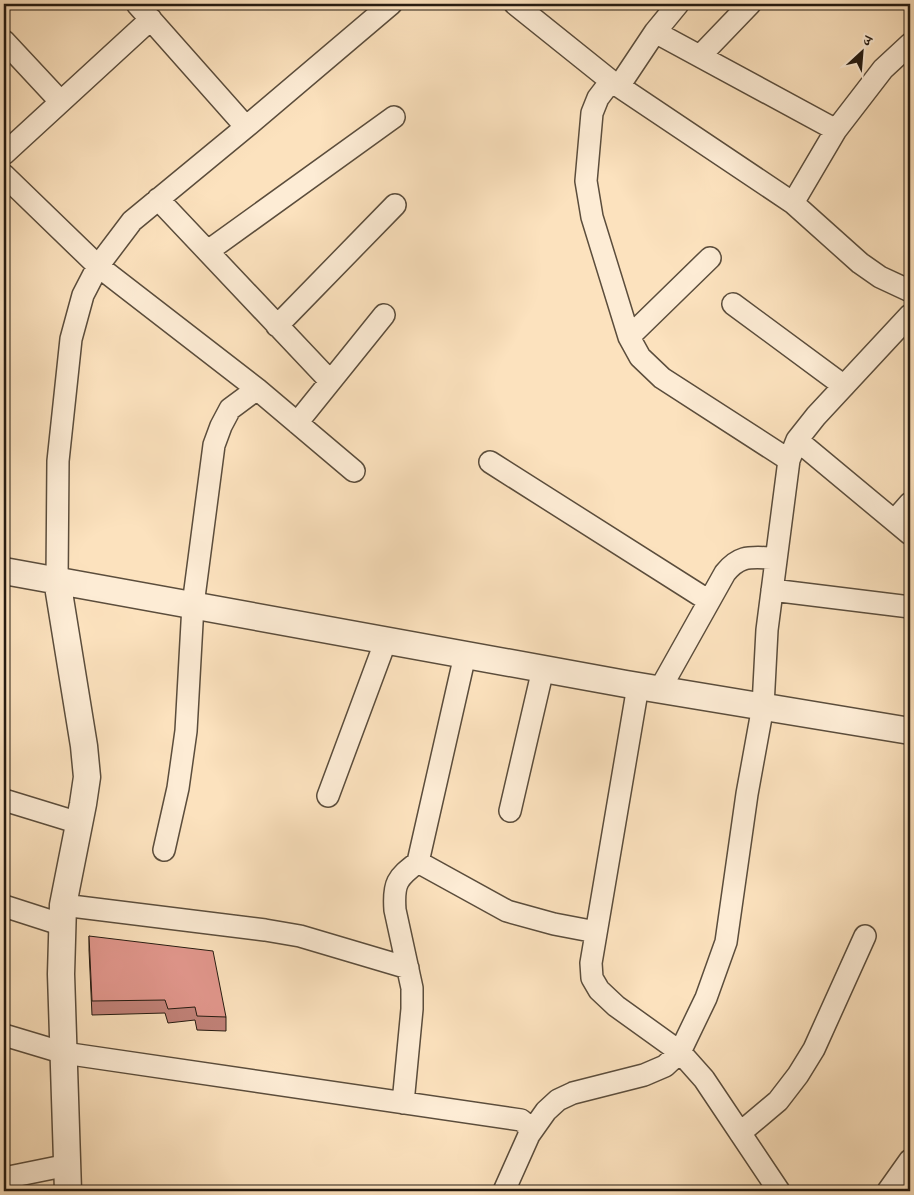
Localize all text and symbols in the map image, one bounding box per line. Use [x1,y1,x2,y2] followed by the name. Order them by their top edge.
[836,28,886,78] north arrow
[860,30,876,50] text: उ

